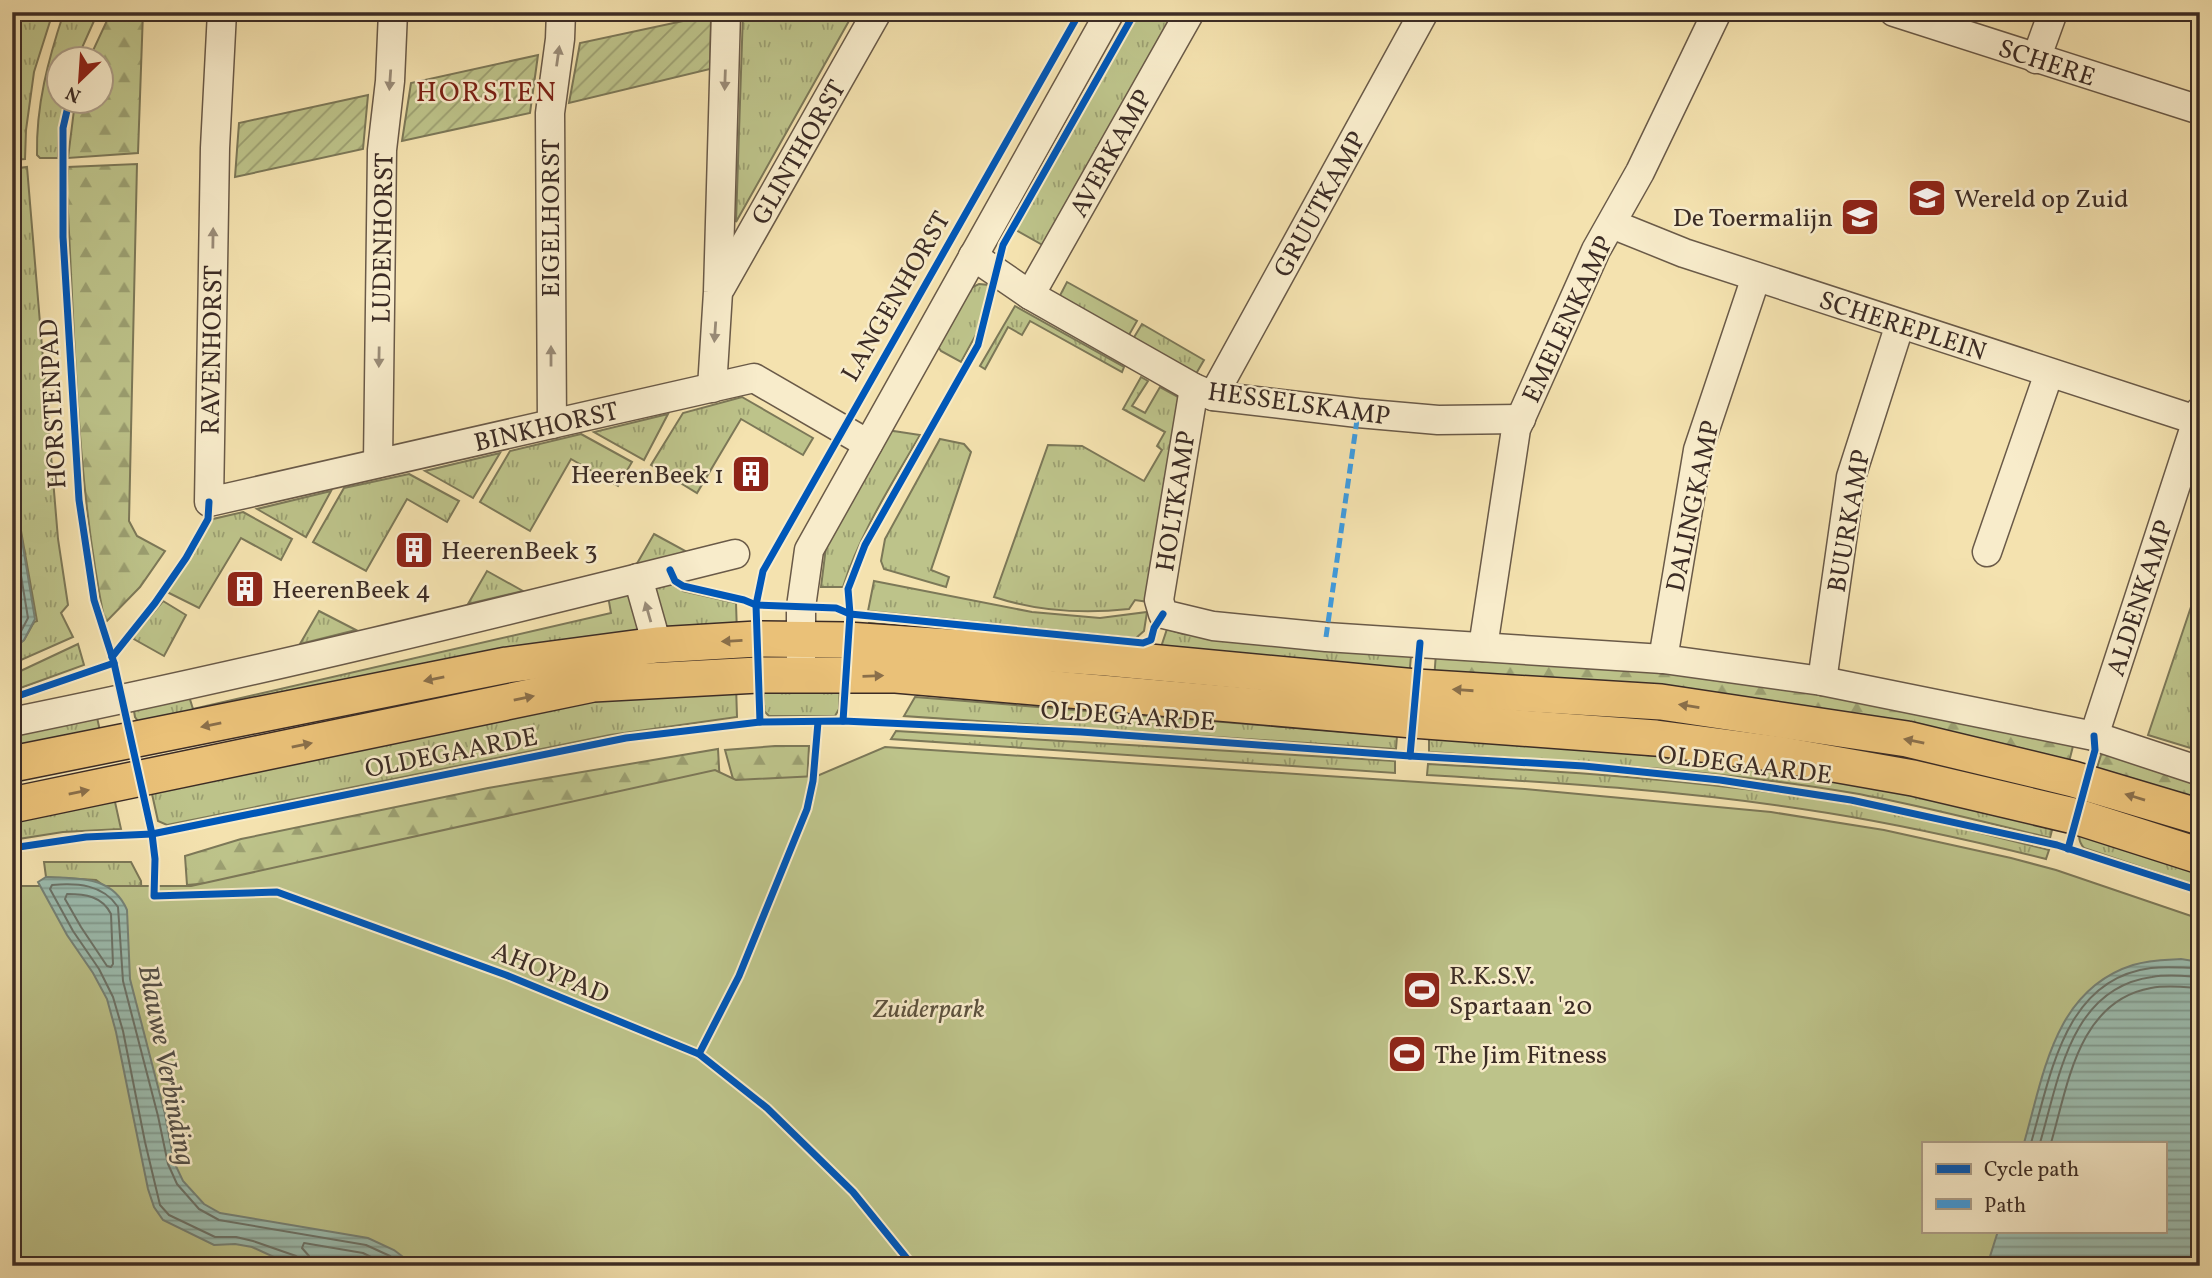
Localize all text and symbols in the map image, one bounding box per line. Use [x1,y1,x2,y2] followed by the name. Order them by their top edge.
[1993,31,2099,96] street label: SCHERE
[552,45,563,67] one-way arrow
[46,46,116,116] north arrow
[384,70,395,92] one-way arrow
[719,70,731,92] one-way arrow
[416,74,558,113] district label: HORSTEN
[744,74,856,232] street label: GLINTHORST
[62,79,85,108] text: N
[1062,84,1162,224] street label: AVERKAMP
[1266,126,1376,284] street label: GRUUTKAMP
[534,139,570,297] street label: EIGELHORST
[365,152,403,324] street label: LUDENHORST
[1906,177,1948,219] school or university icon: Wereld op Zuid
[1954,182,2129,218] place label: Wereld op Zuid
[1839,196,1881,238] school or university icon: De Toermalijn
[1673,201,1833,237] place label: De Toermalijn
[833,205,960,389] street label: LANGENHORST
[207,226,219,248] one-way arrow
[1514,231,1623,409] street label: EMELENKAMP
[194,265,232,435] street label: RAVENHORST
[1814,283,1991,371] street label: SCHEREPLEIN
[32,318,76,490] street label: HORSTENPAD
[710,322,721,344] one-way arrow
[545,345,557,367] one-way arrow
[374,346,385,368] one-way arrow
[1205,374,1392,436] street label: HESSELSKAMP
[471,394,622,462] street label: BINKHORST
[1658,418,1730,595] street label: DALINGKAMP
[1148,428,1206,574] street label: HOLTKAMP
[1820,447,1880,596] street label: BUURKAMP
[730,453,772,495] building icon: HeerenBeek 1
[571,458,724,494] place label: HeerenBeek 1
[2099,516,2183,681] street label: ALDENKAMP
[393,529,435,571] building icon: HeerenBeek 3
[441,534,598,570] place label: HeerenBeek 3
[224,568,266,610] building icon: HeerenBeek 4
[272,573,431,609] place label: HeerenBeek 4
[642,601,652,622] one-way arrow
[721,636,743,647] one-way arrow
[862,670,884,681] one-way arrow
[423,674,445,685] one-way arrow
[1451,684,1473,695] one-way arrow
[513,693,535,704] one-way arrow
[1039,693,1217,741] street label: OLDEGAARDE
[1678,700,1700,711] one-way arrow
[200,719,222,730] one-way arrow
[362,720,541,788] street label: OLDEGAARDE
[1903,735,1925,746] one-way arrow
[1656,737,1834,795] street label: OLDEGAARDE
[291,739,313,750] one-way arrow
[68,787,90,798] one-way arrow
[2124,791,2145,802] one-way arrow
[486,934,614,1014] street label: AHOYPAD
[1449,959,1592,1025] place label: R.K.S.V. Spartaan '20
[127,962,204,1169] water label: Blauwe Verbinding
[1401,969,1443,1011] sports icon: R.K.S.V. Spartaan '20
[872,992,985,1028] park label: Zuiderpark
[1386,1033,1428,1075] sports icon: The Jim Fitness
[1434,1038,1607,1074] place label: The Jim Fitness
[1922,1142,2166,1232] legend
[1984,1156,2079,1185] text: Cycle path
[1984,1192,2026,1221] text: Path

